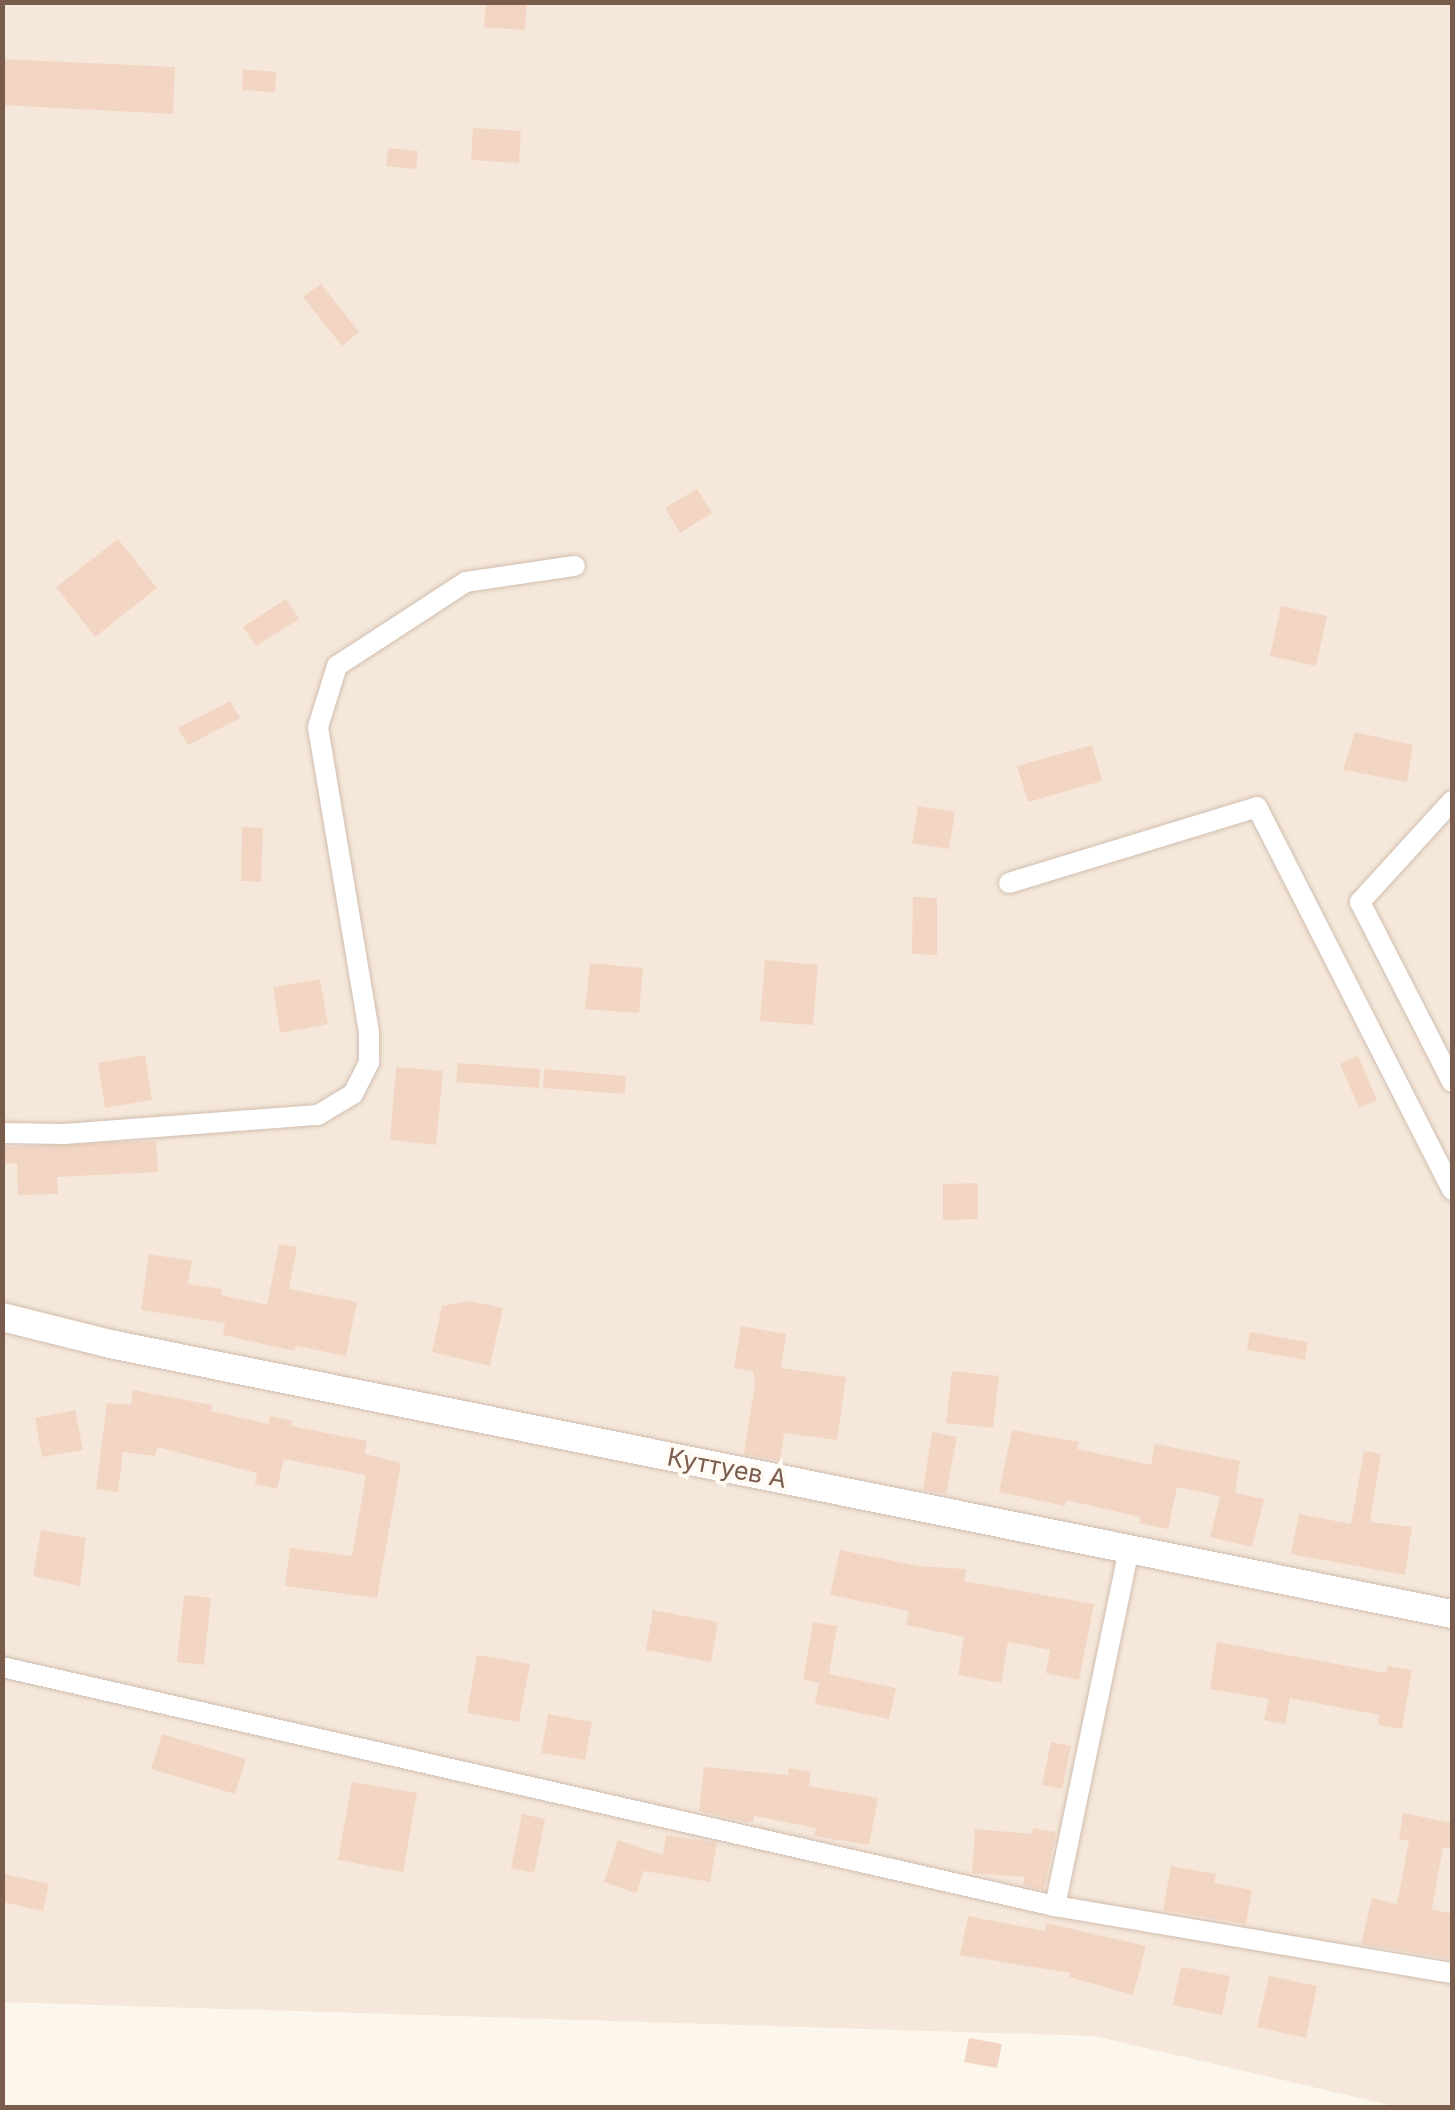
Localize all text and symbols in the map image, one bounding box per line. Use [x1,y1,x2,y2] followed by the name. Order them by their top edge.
[665,1442,789,1494] street label: Куттуев А

